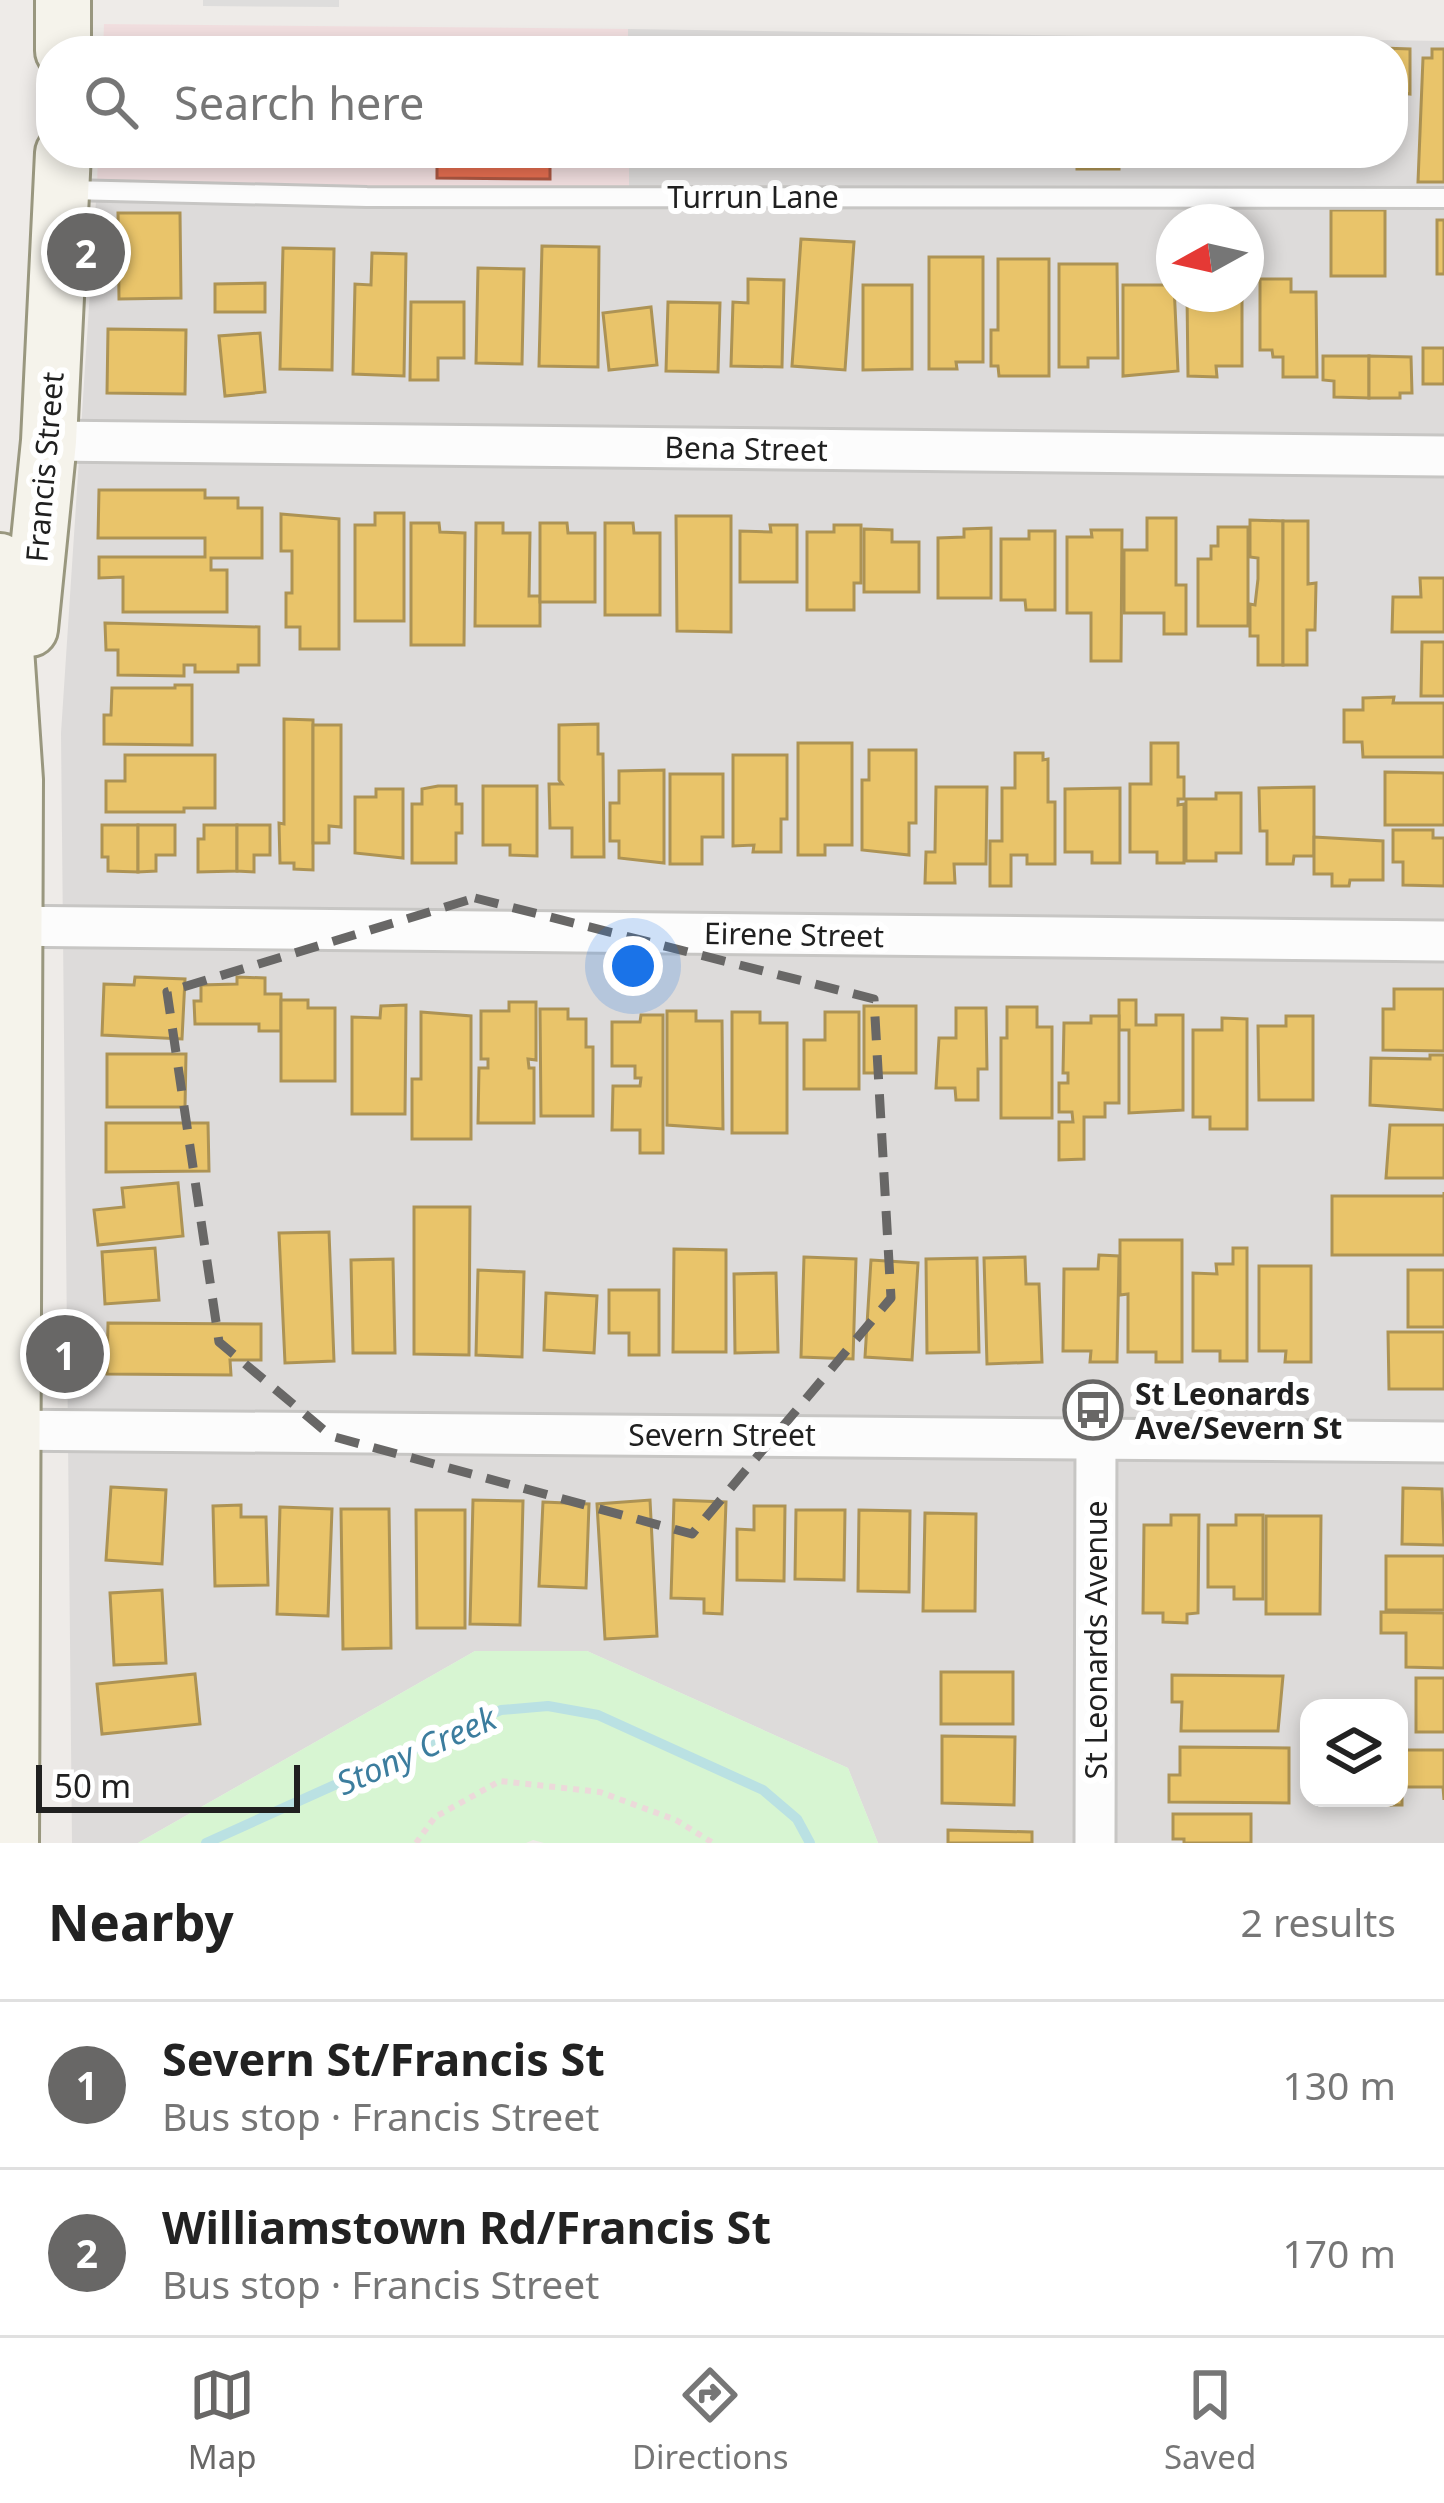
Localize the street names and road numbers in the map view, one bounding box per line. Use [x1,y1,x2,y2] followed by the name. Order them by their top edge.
[667,176,839,217] street label: Turrun Lane
[15,370,73,564] street label: Francis Street
[664,426,828,470] street label: Bena Street
[704,912,885,956] street label: Eirene Street
[628,1414,816,1455] street label: Severn Street
[1075,1501,1116,1780] street label: St Leonards Avenue

